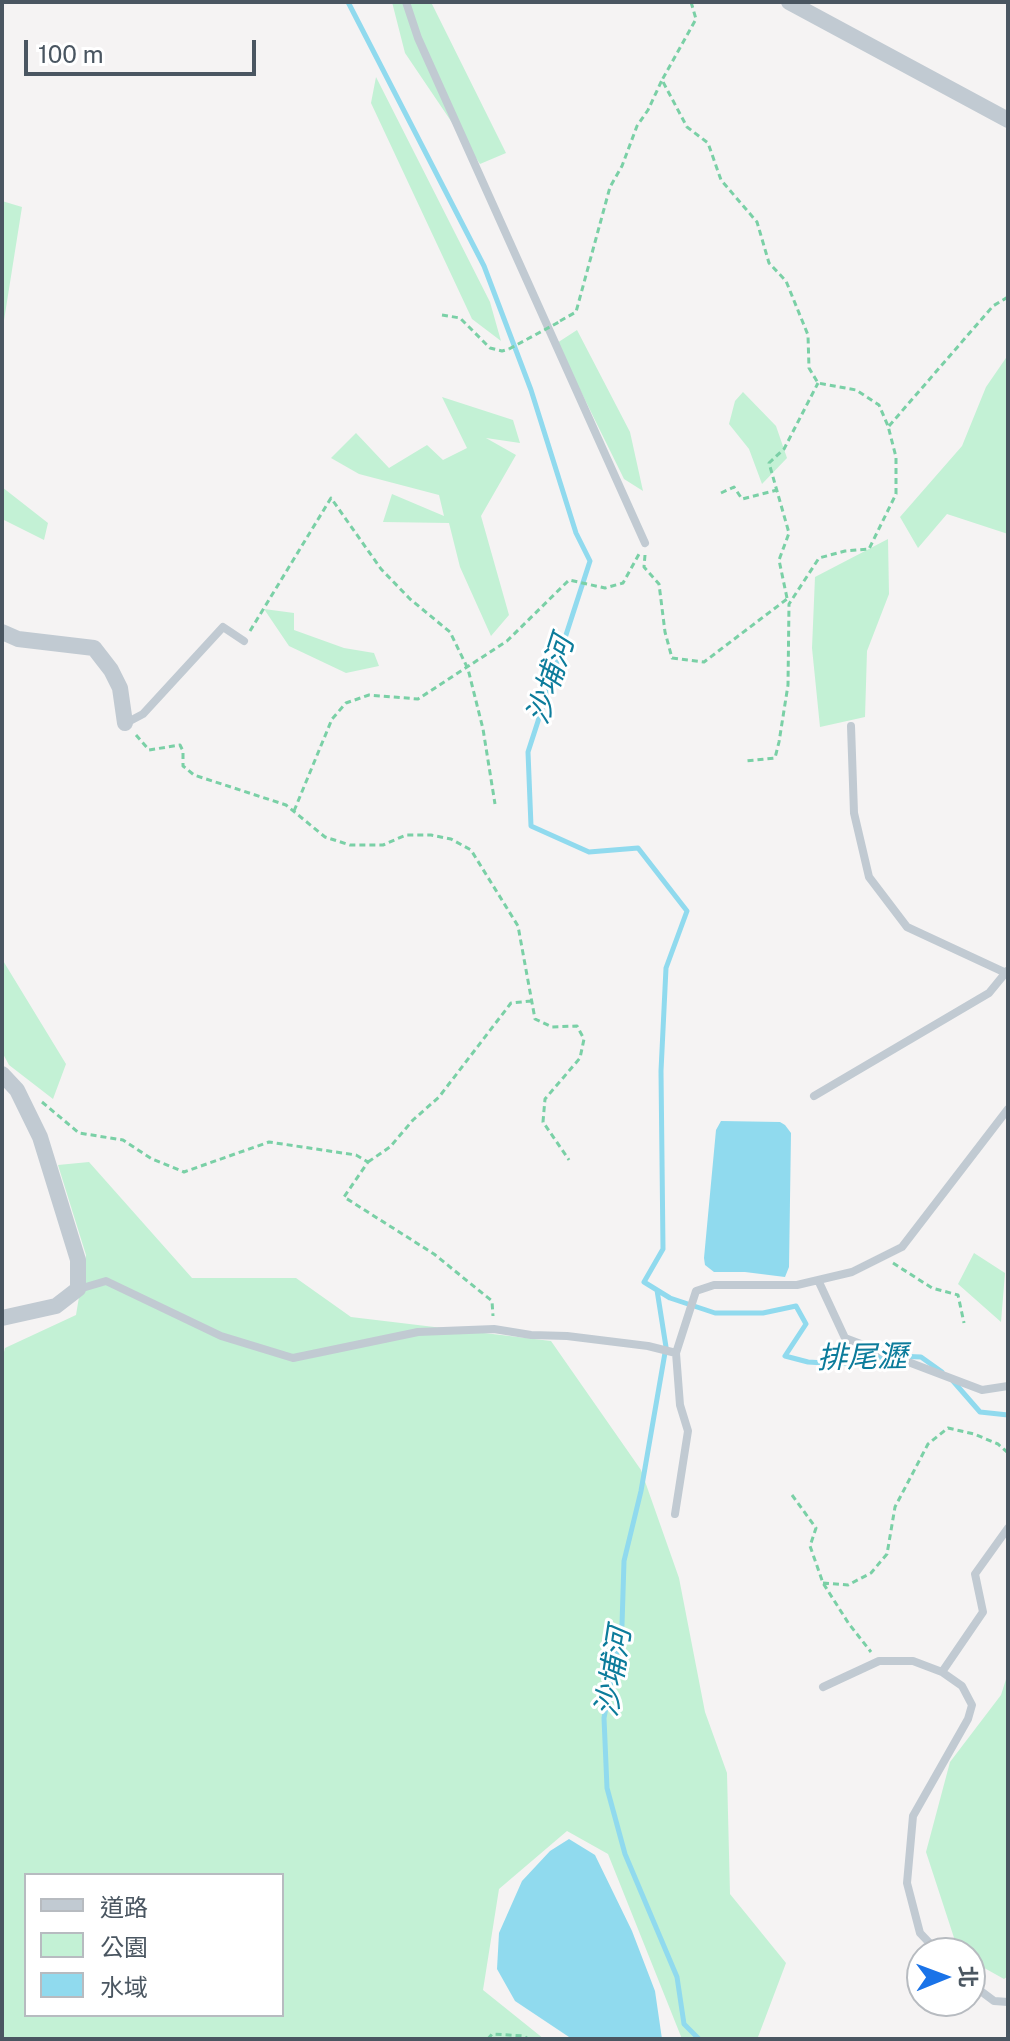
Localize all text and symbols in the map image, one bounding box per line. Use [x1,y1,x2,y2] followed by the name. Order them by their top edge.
[28,24,260,74] scale bar
[38,40,104,68] text: 100 m
[520,632,582,728] water label: 沙埔河
[817,1339,907,1377] water label: 排尾瀝
[589,1625,639,1719] water label: 沙埔河
[24,1873,284,2017] legend
[100,1893,148,1921] text: 道路
[100,1933,148,1961] text: 公園
[906,1937,986,2017] north arrow
[955,1965,981,1988] text: 北
[100,1973,148,2001] text: 水域

